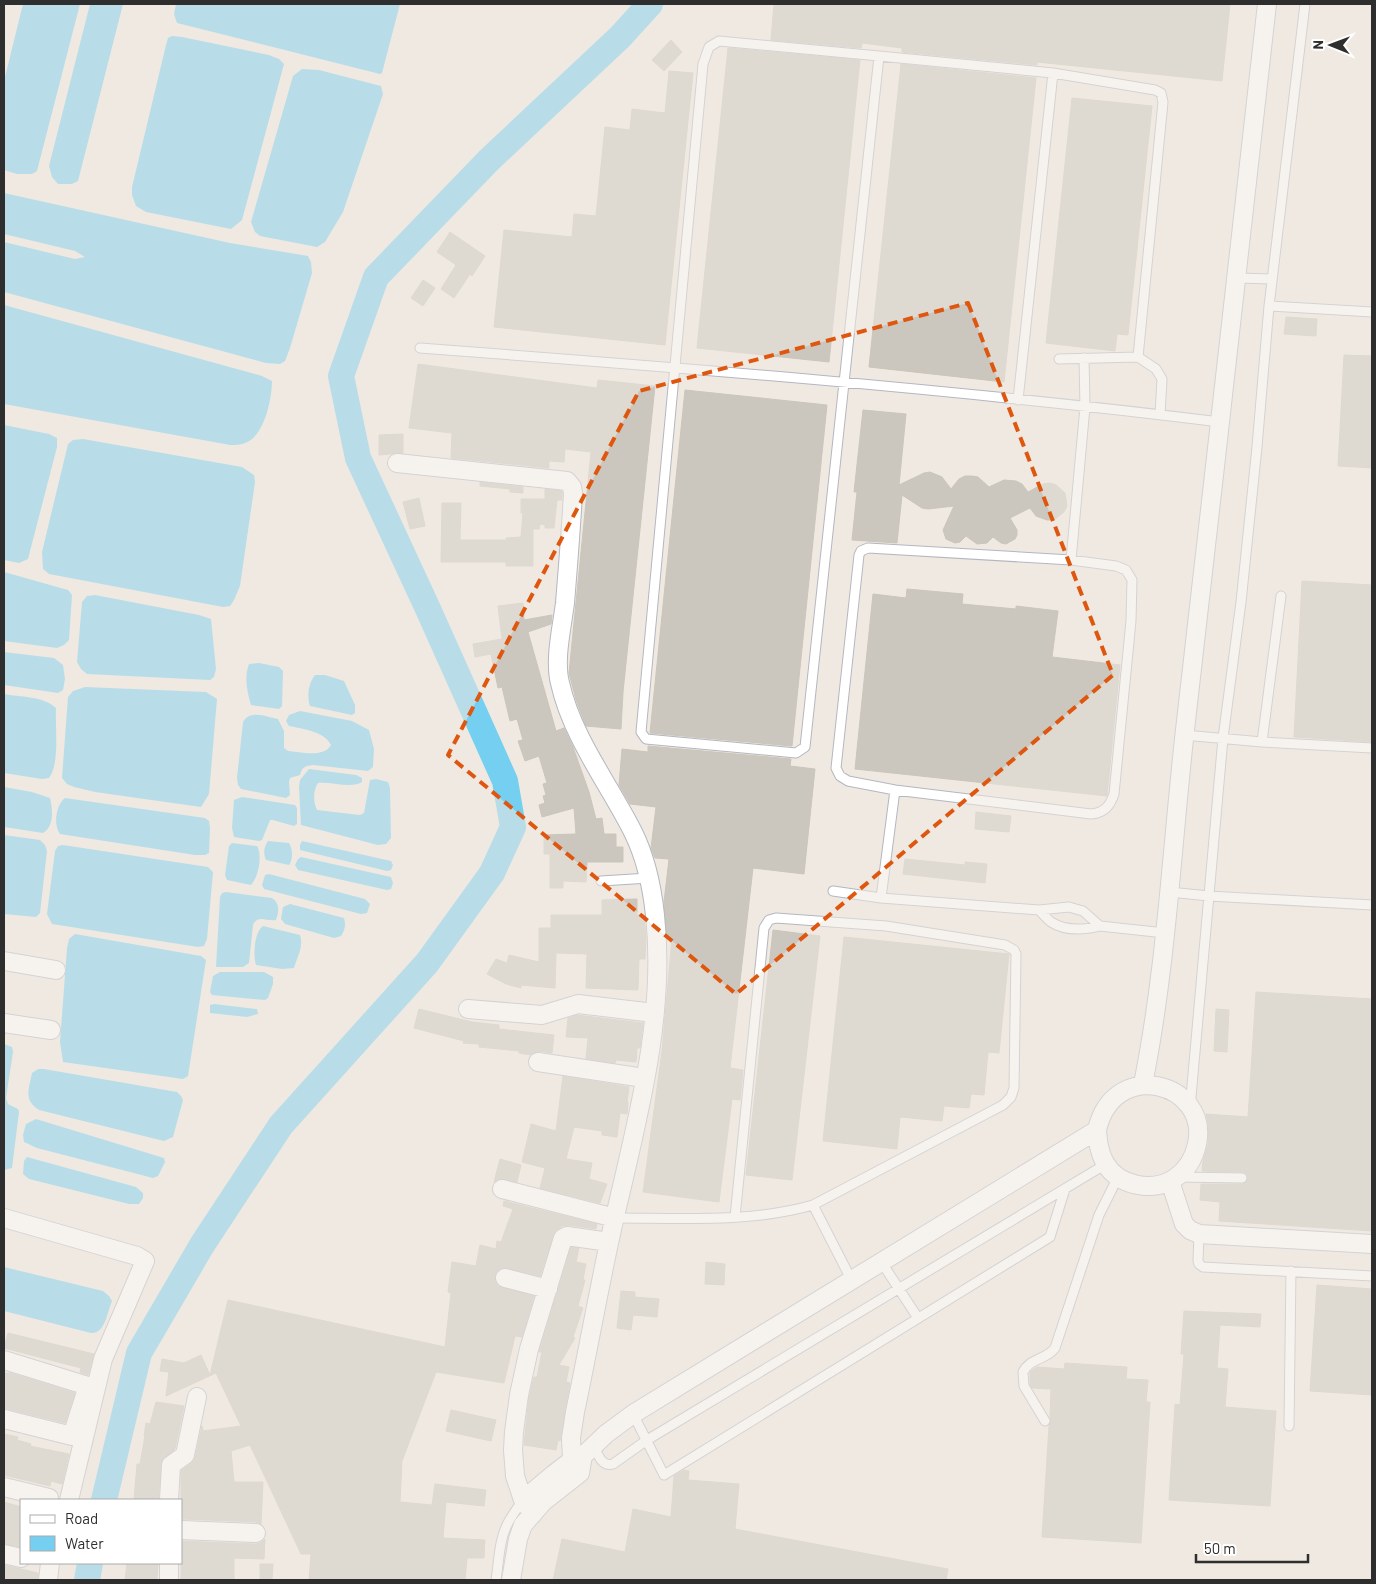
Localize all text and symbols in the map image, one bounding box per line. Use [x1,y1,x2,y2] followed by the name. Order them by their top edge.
[1306,20,1356,70] north arrow
[1309,40,1326,50] text: N
[20,1499,182,1564] legend
[65,1509,98,1527] text: Road
[1196,1532,1308,1564] scale bar
[65,1534,104,1552] text: Water
[1204,1539,1236,1557] text: 50 m

